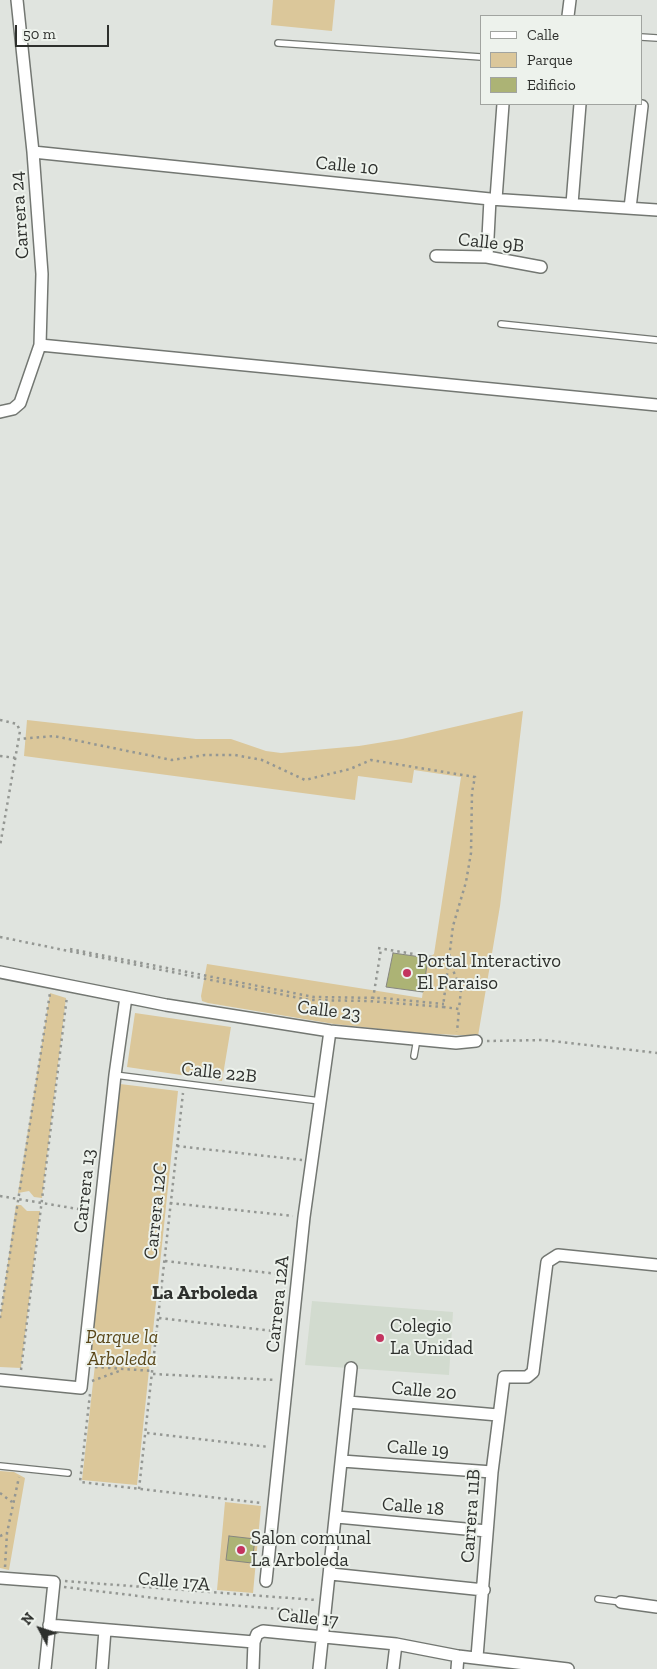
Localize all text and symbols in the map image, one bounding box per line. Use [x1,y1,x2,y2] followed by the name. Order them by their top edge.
[18,15,111,47] scale bar
[480,15,642,105] legend
[23,25,56,43] text: 50 m
[527,26,559,44] text: Calle
[527,51,573,69] text: Parque
[527,76,576,94] text: Edificio
[314,151,380,181] street label: Calle 10
[6,170,34,260] street label: Carrera 24
[457,228,525,258] street label: Calle 9B
[417,951,561,995] place label: Portal Interactivo El Paraiso
[401,967,413,979] marker: Portal Interactivo El Paraiso
[296,996,362,1026] street label: Calle 23
[180,1058,258,1088] street label: Calle 22B
[69,1148,101,1234] street label: Carrera 13
[140,1161,172,1261] street label: Carrera 12C
[262,1254,294,1354] street label: Carrera 12A
[152,1281,258,1305] district label: La Arboleda
[390,1316,473,1360] place label: Colegio La Unidad
[86,1327,158,1371] park label: Parque la Arboleda
[374,1332,386,1344] marker: Colegio La Unidad
[390,1377,458,1405] street label: Calle 20
[386,1435,450,1463] street label: Calle 19
[456,1468,486,1564] street label: Carrera 11B
[381,1493,445,1521] street label: Calle 18
[251,1528,371,1572] place label: Salon comunal La Arboleda
[235,1544,247,1556] marker: Salon comunal La Arboleda
[137,1567,211,1597] street label: Calle 17A
[277,1603,339,1633] street label: Calle 17
[15,1604,65,1654] north arrow
[18,1610,38,1629] text: N

